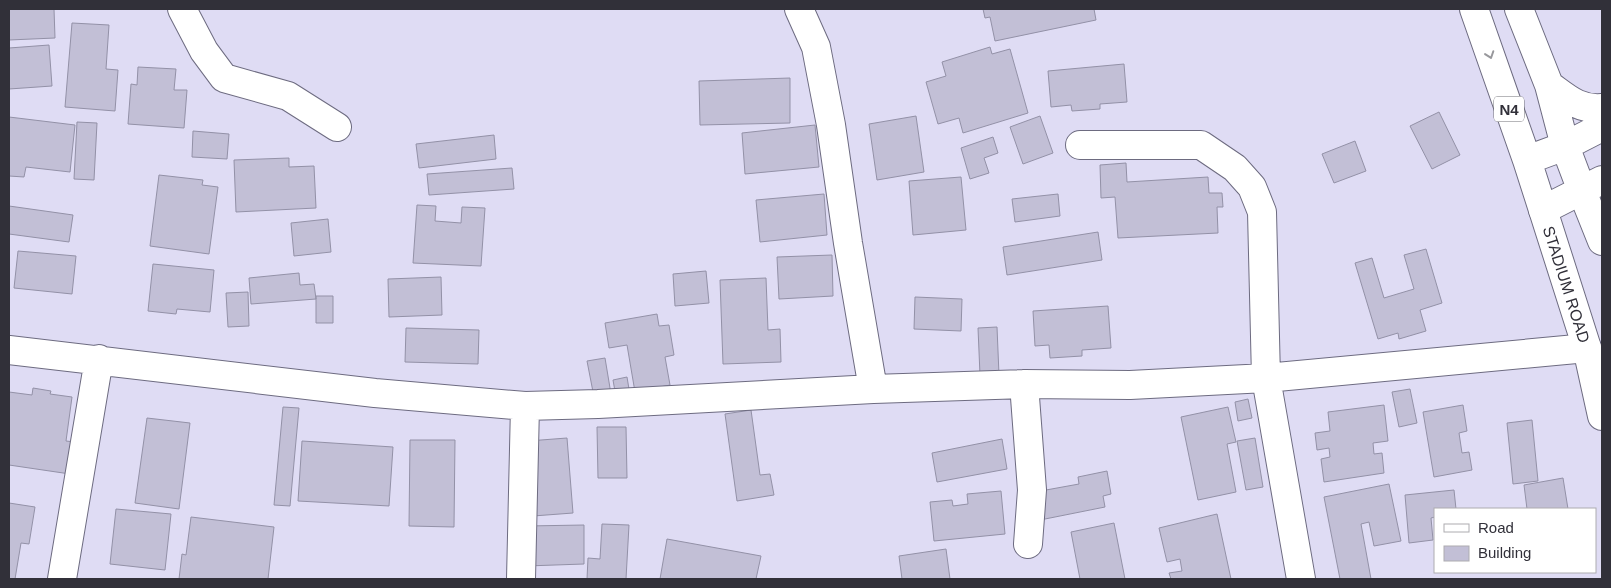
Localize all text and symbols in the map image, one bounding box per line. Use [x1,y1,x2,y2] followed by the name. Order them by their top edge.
[1484,50,1494,58] one-way arrow
[1494,96,1524,122] road number: N4
[1540,224,1593,345] street label: STADIUM ROAD
[1434,508,1596,573] legend
[1478,519,1514,536] text: Road
[1478,544,1531,561] text: Building

